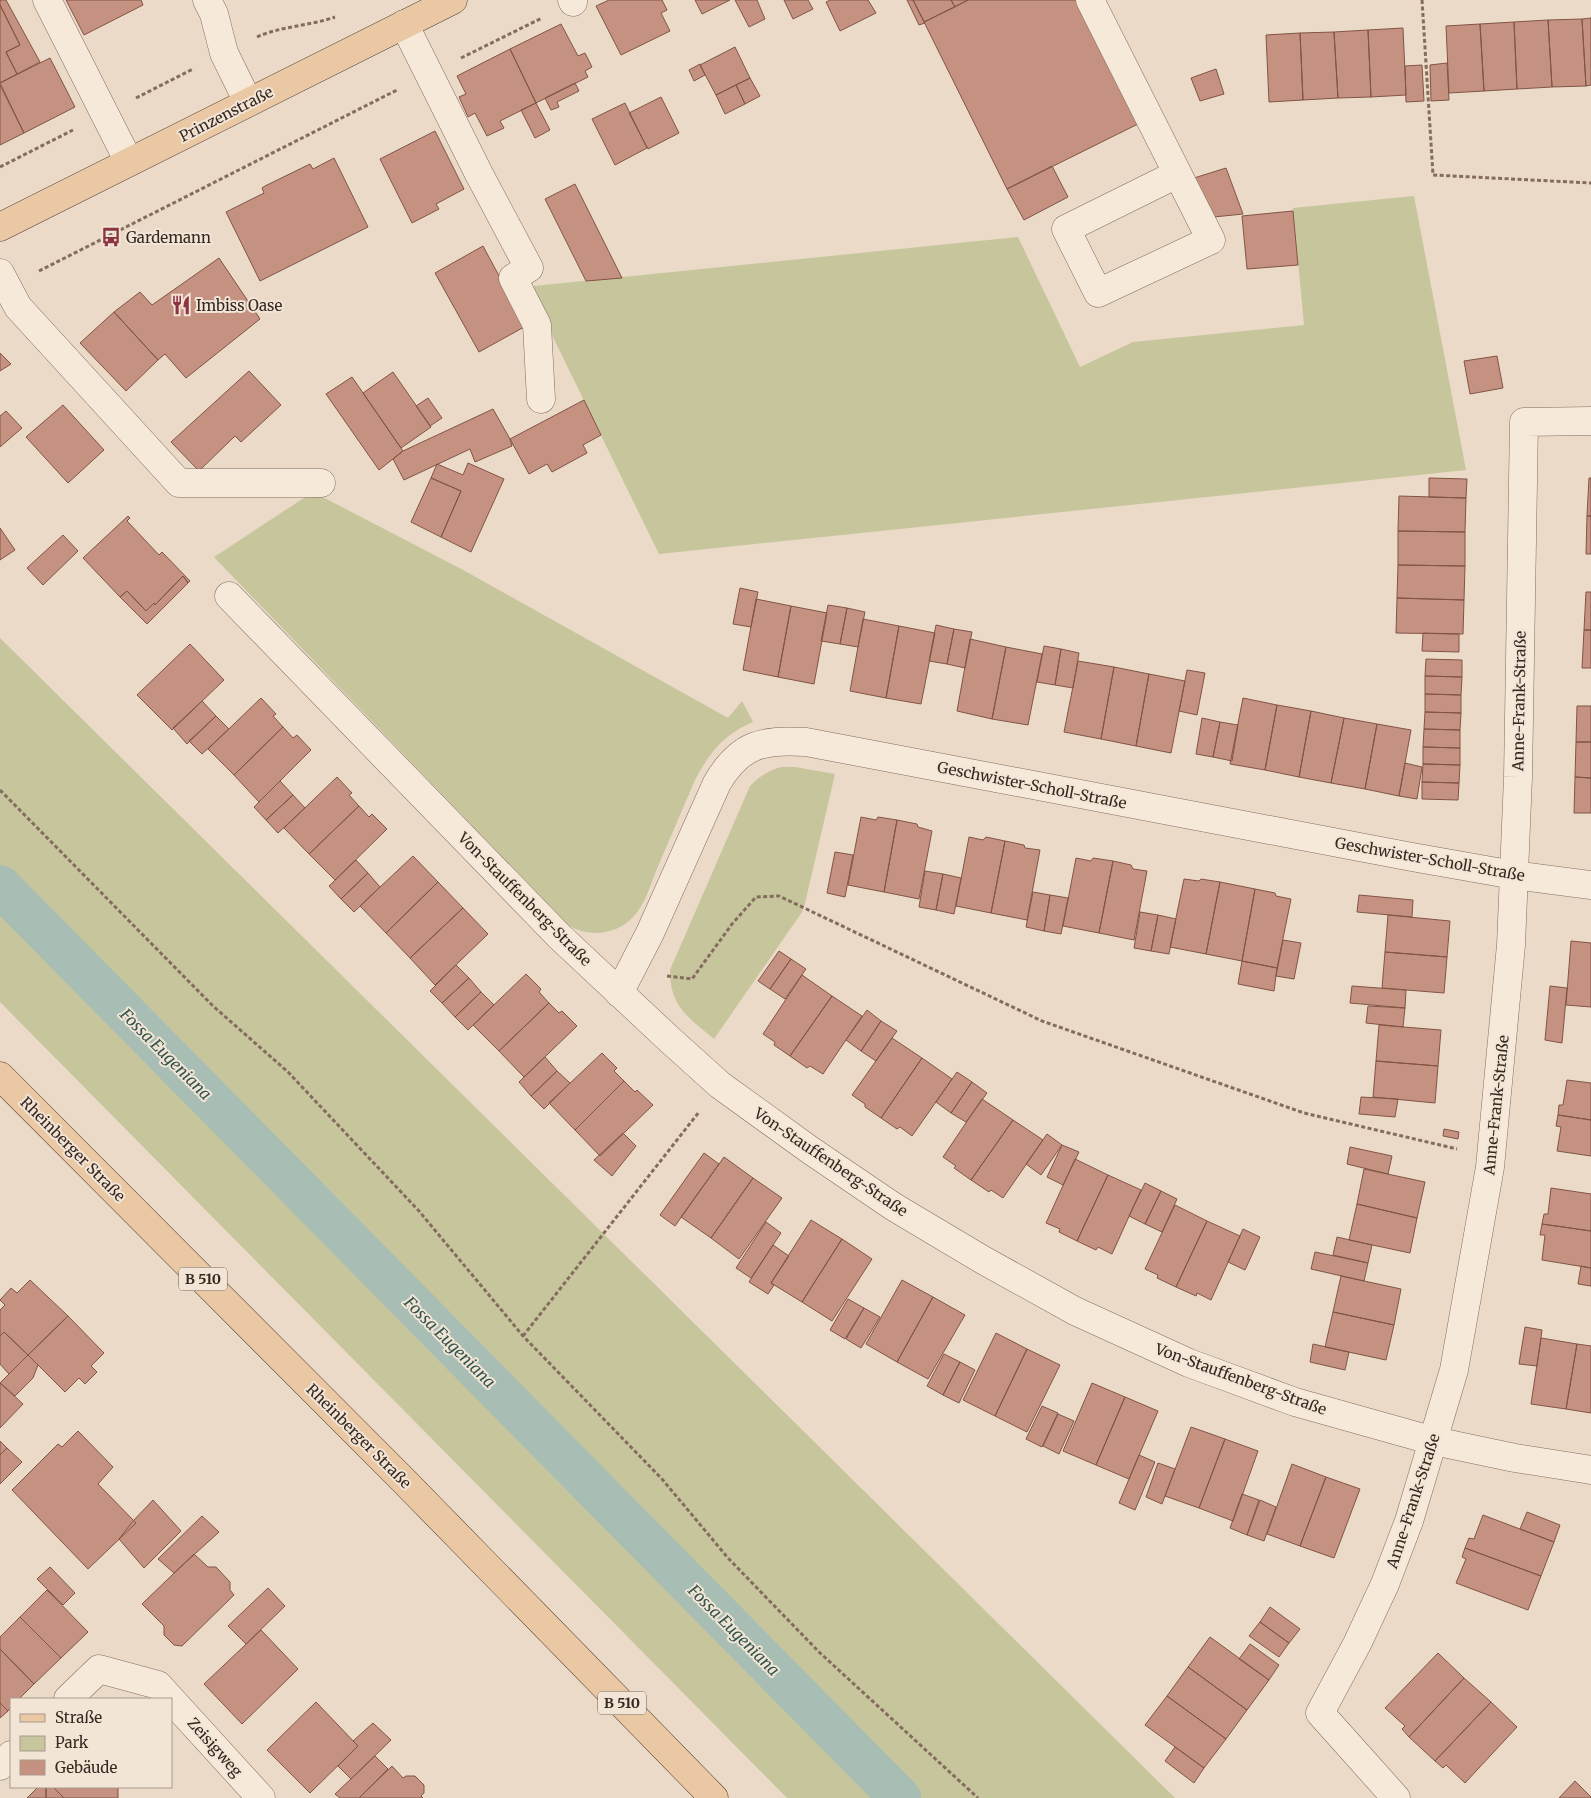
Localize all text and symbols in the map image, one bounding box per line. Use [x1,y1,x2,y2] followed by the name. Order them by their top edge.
[176,82,276,146] street label: Prinzenstraße
[100,226,122,248] bus stop icon: Gardemann
[126,228,211,247] place label: Gardemann
[170,294,192,316] restaurant icon: Imbiss Oase
[196,296,283,315] place label: Imbiss Oase
[1508,630,1530,772] street label: Anne-Frank-Straße
[936,757,1128,813] street label: Geschwister-Scholl-Straße
[454,828,596,970] street label: Von-Stauffenberg-Straße
[1334,833,1527,885] street label: Geschwister-Scholl-Straße
[115,1003,216,1104] water label: Fossa Eugeniana
[1479,1034,1513,1177] street label: Anne-Frank-Straße
[17,1093,130,1206] street label: Rheinberger Straße
[750,1103,912,1221] street label: Von-Stauffenberg-Straße
[179,1268,227,1290] road number: B 510
[399,1291,500,1392] water label: Fossa Eugeniana
[1152,1339,1330,1419] street label: Von-Stauffenberg-Straße
[303,1380,416,1493] street label: Rheinberger Straße
[1382,1431,1444,1572] street label: Anne-Frank-Straße
[683,1579,784,1680] water label: Fossa Eugeniana
[598,1692,646,1715] road number: B 510
[10,1698,172,1788] legend
[55,1708,102,1727] text: Straße
[183,1713,247,1781] street label: Zeisigweg
[55,1733,89,1752] text: Park
[55,1758,118,1777] text: Gebäude

